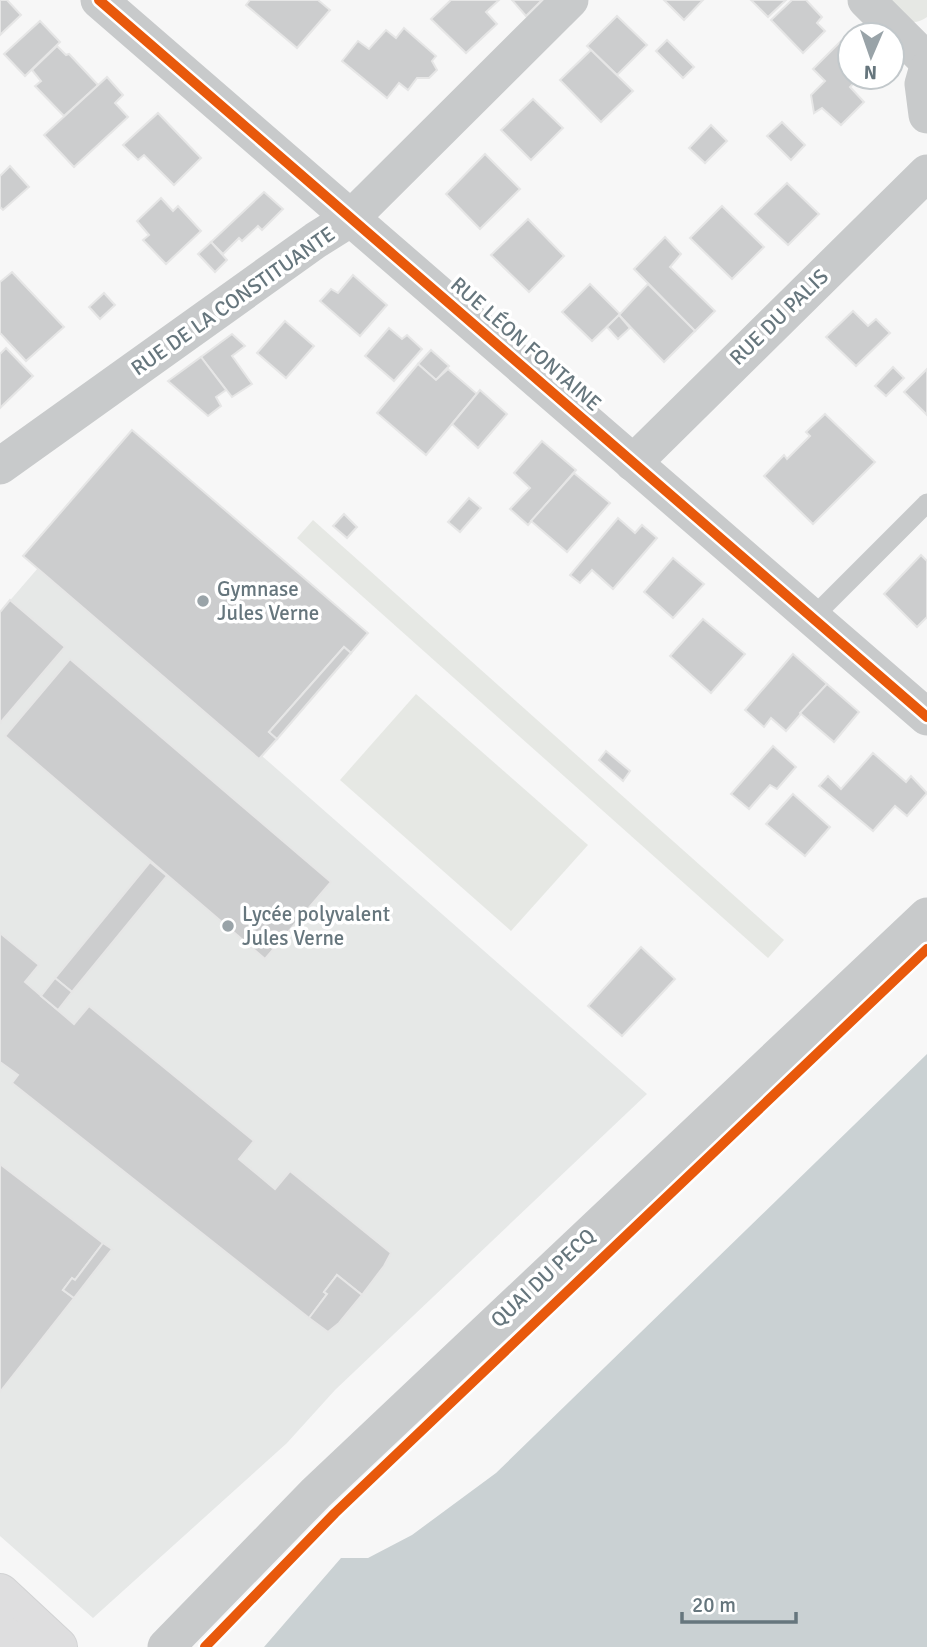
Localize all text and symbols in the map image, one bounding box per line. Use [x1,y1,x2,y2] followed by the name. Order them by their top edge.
[836,21,906,91] north arrow
[863,60,877,84] text: N
[126,221,340,381] street label: RUE DE LA CONSTITUANTE
[724,263,834,371] street label: RUE DU PALIS
[445,271,607,417] street label: RUE LÉON FONTAINE
[217,576,319,626] place label: Gymnase Jules Verne
[195,593,211,609] marker: Gymnase Jules Verne
[242,901,390,951] place label: Lycée polyvalent Jules Verne
[220,918,236,934] marker: Lycée polyvalent Jules Verne
[485,1223,601,1333] street label: QUAI DU PECQ
[682,1580,796,1624] scale bar
[692,1592,736,1618] text: 20 m

